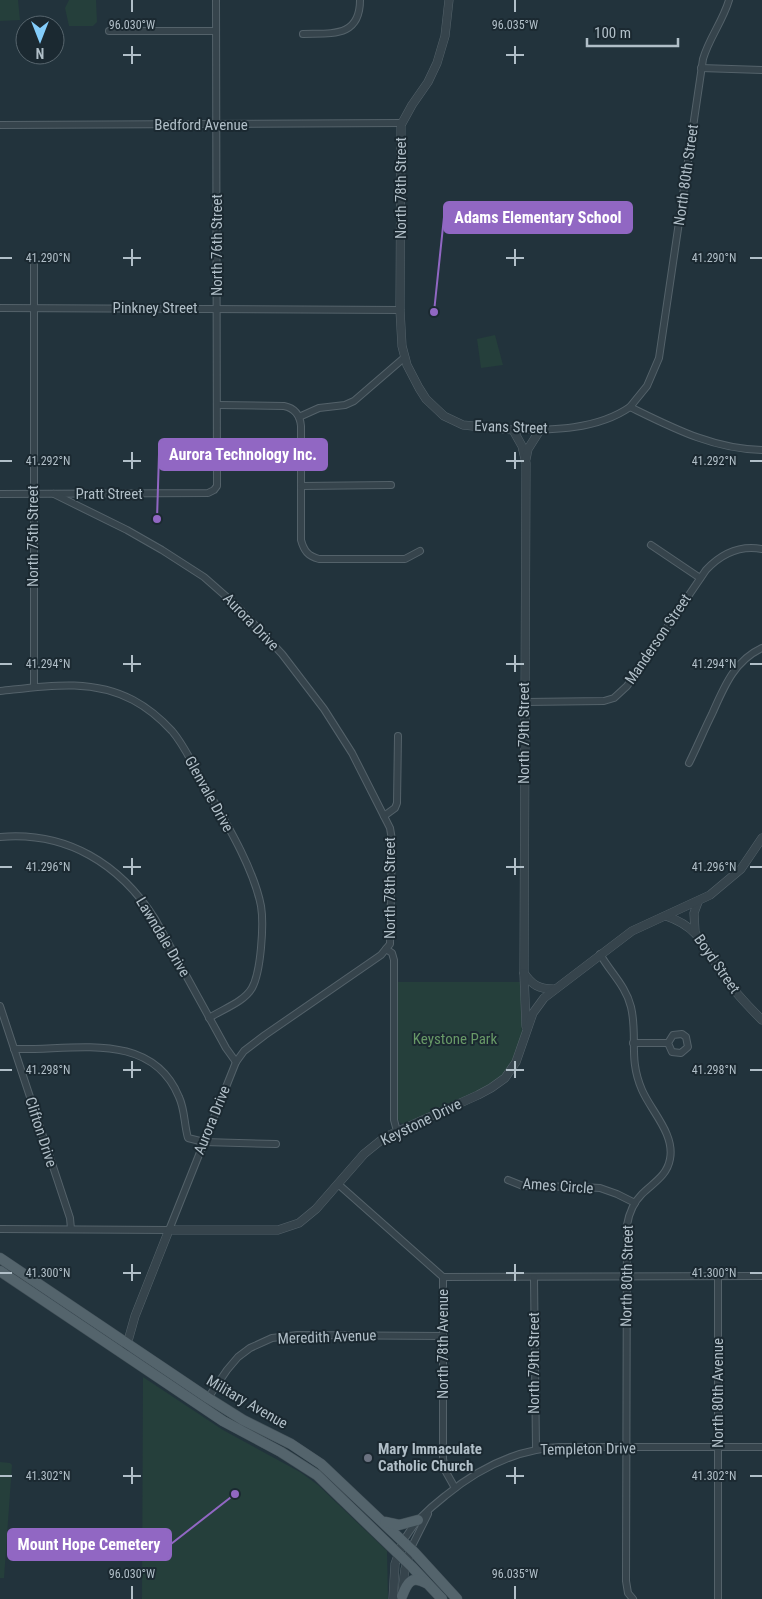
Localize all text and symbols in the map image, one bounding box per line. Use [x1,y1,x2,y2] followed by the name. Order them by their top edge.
[15,15,65,65] north arrow
[587,15,678,47] scale bar
[109,18,155,32] text: 96.030°W
[492,18,538,32] text: 96.035°W
[594,24,631,42] text: 100 m
[36,45,44,61] text: N
[154,116,248,134] street label: Bedford Avenue
[670,123,702,227] street label: North 80th Street
[392,137,410,239] street label: North 78th Street
[208,194,226,296] street label: North 76th Street
[444,202,632,233] callout: Adams Elementary School
[454,208,622,227] text: Adams Elementary School
[26,251,70,265] text: 41.290°N
[692,251,736,265] text: 41.290°N
[113,299,197,317] street label: Pinkney Street
[474,417,548,437] street label: Evans Street
[159,439,327,470] callout: Aurora Technology Inc.
[169,445,317,464] text: Aurora Technology Inc.
[26,454,70,468] text: 41.292°N
[692,454,736,468] text: 41.292°N
[24,485,42,587] street label: North 75th Street
[75,485,143,503] street label: Pratt Street
[219,590,283,654] street label: Aurora Drive
[621,590,695,688] street label: Manderson Street
[26,657,70,671] text: 41.294°N
[692,657,736,671] text: 41.294°N
[515,682,533,784] street label: North 79th Street
[181,753,237,835] street label: Glenvale Drive
[381,837,399,939] street label: North 78th Street
[26,860,70,874] text: 41.296°N
[692,860,736,874] text: 41.296°N
[132,894,194,980] street label: Lawndale Drive
[690,931,744,997] street label: Boyd Street
[413,1030,497,1048] park label: Keystone Park
[26,1063,70,1077] text: 41.298°N
[692,1063,736,1077] text: 41.298°N
[190,1083,234,1157] street label: Aurora Drive
[21,1095,61,1169] street label: Clifton Drive
[378,1095,464,1149] street label: Keystone Drive
[522,1175,594,1197] street label: Ames Circle
[617,1225,637,1327] street label: North 80th Street
[26,1266,70,1280] text: 41.300°N
[692,1266,736,1280] text: 41.300°N
[434,1289,452,1399] street label: North 78th Avenue
[525,1312,543,1414] street label: North 79th Street
[277,1326,377,1348] street label: Meredith Avenue
[709,1338,727,1448] street label: North 80th Avenue
[203,1371,291,1433] street label: Military Avenue
[540,1439,636,1459] street label: Templeton Drive
[378,1440,482,1475] place label: Mary Immaculate Catholic Church
[362,1452,374,1464] marker: Mary Immaculate Catholic Church
[26,1469,70,1483] text: 41.302°N
[692,1469,736,1483] text: 41.302°N
[8,1529,171,1560] callout: Mount Hope Cemetery
[18,1535,160,1554] text: Mount Hope Cemetery
[109,1567,155,1581] text: 96.030°W
[492,1567,538,1581] text: 96.035°W

